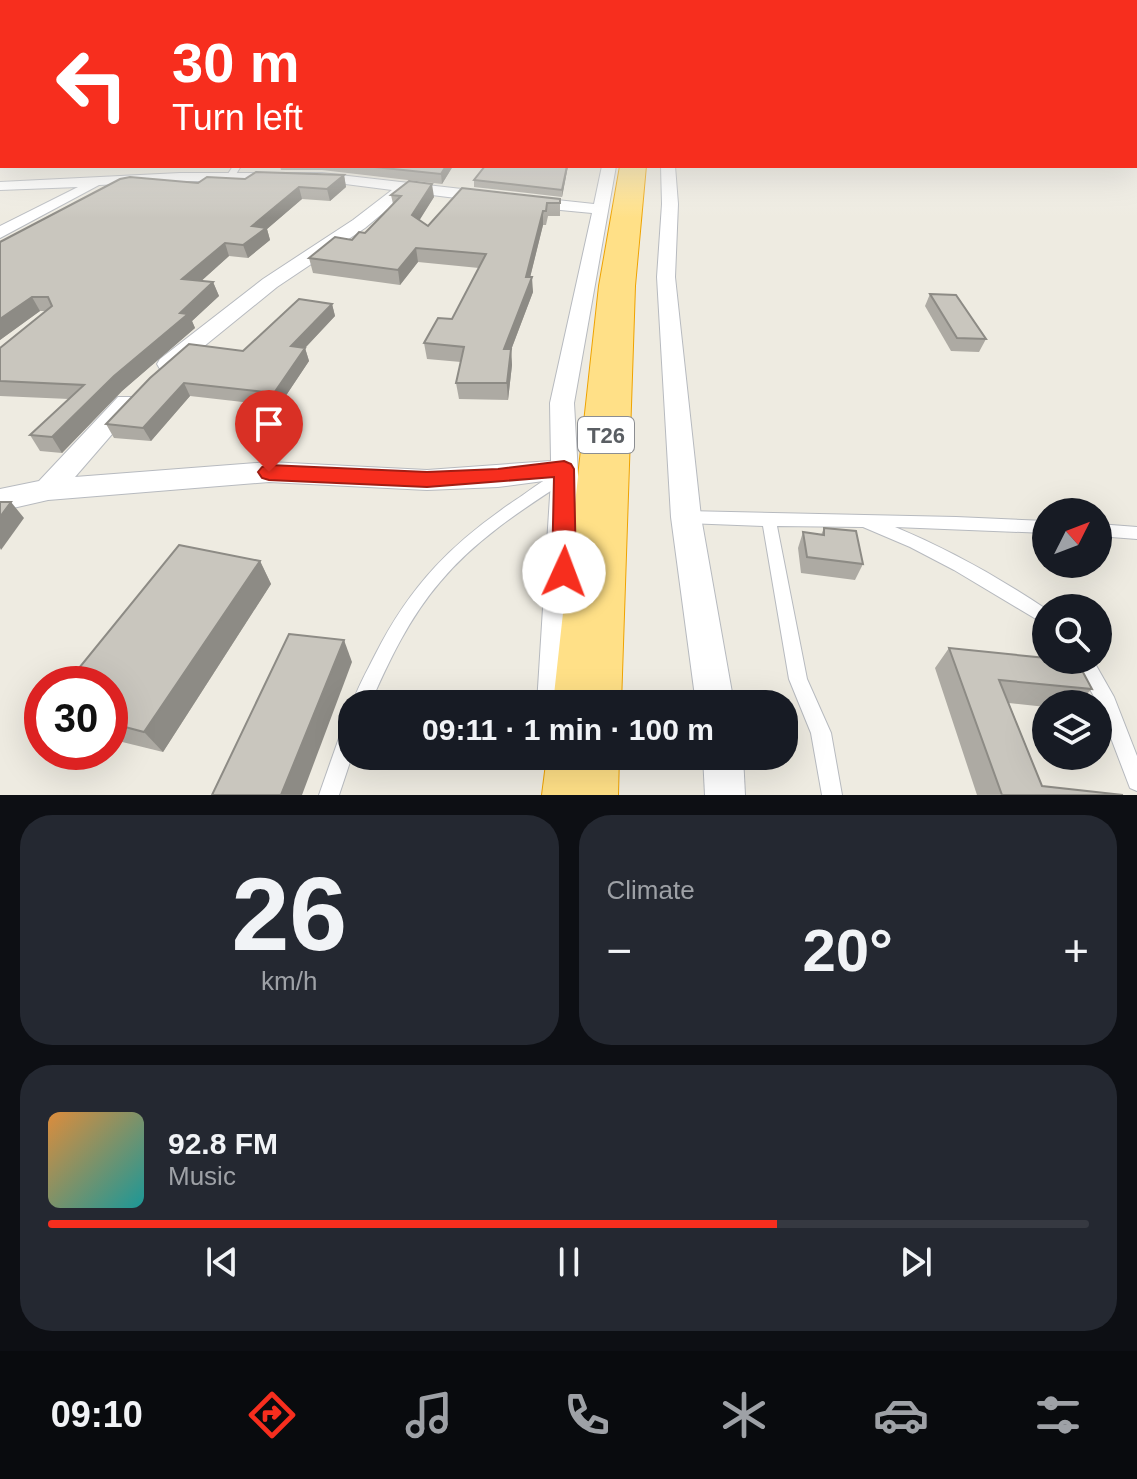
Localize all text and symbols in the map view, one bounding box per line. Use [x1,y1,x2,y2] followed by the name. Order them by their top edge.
[172,31,300,94] text: 30 m
[40,32,144,136] icon: left
[172,97,303,138] text: Turn left
[235,390,303,472] pin
[247,402,291,446] icon: arrive
[578,417,634,453] road number: T26
[1032,498,1112,578] north arrow
[1032,498,1112,770] map controls
[522,530,606,614] position arrow
[1032,594,1112,674] button: search
[24,666,128,770] speed limit sign: 30
[1032,690,1112,770] button: layers
[422,713,714,746] text: 09:11 · 1 min · 100 m
[231,856,347,972] text: 26
[607,875,695,905] text: Climate
[802,917,893,984] text: 20°
[607,926,632,975] text: −
[1063,926,1089,975] text: +
[261,966,317,996] text: km/h
[168,1127,278,1160] text: 92.8 FM
[168,1161,236,1191] text: Music
[200,1240,244,1284] icon: previous
[547,1240,591,1284] icon: pause
[894,1240,938,1284] icon: next
[244,1387,300,1443] icon: directions
[401,1387,457,1443] icon: music
[559,1387,615,1443] icon: phone
[716,1387,772,1443] icon: climate
[873,1387,929,1443] icon: car
[1030,1387,1086,1443] icon: filters
[51,1394,143,1435] text: 09:10

